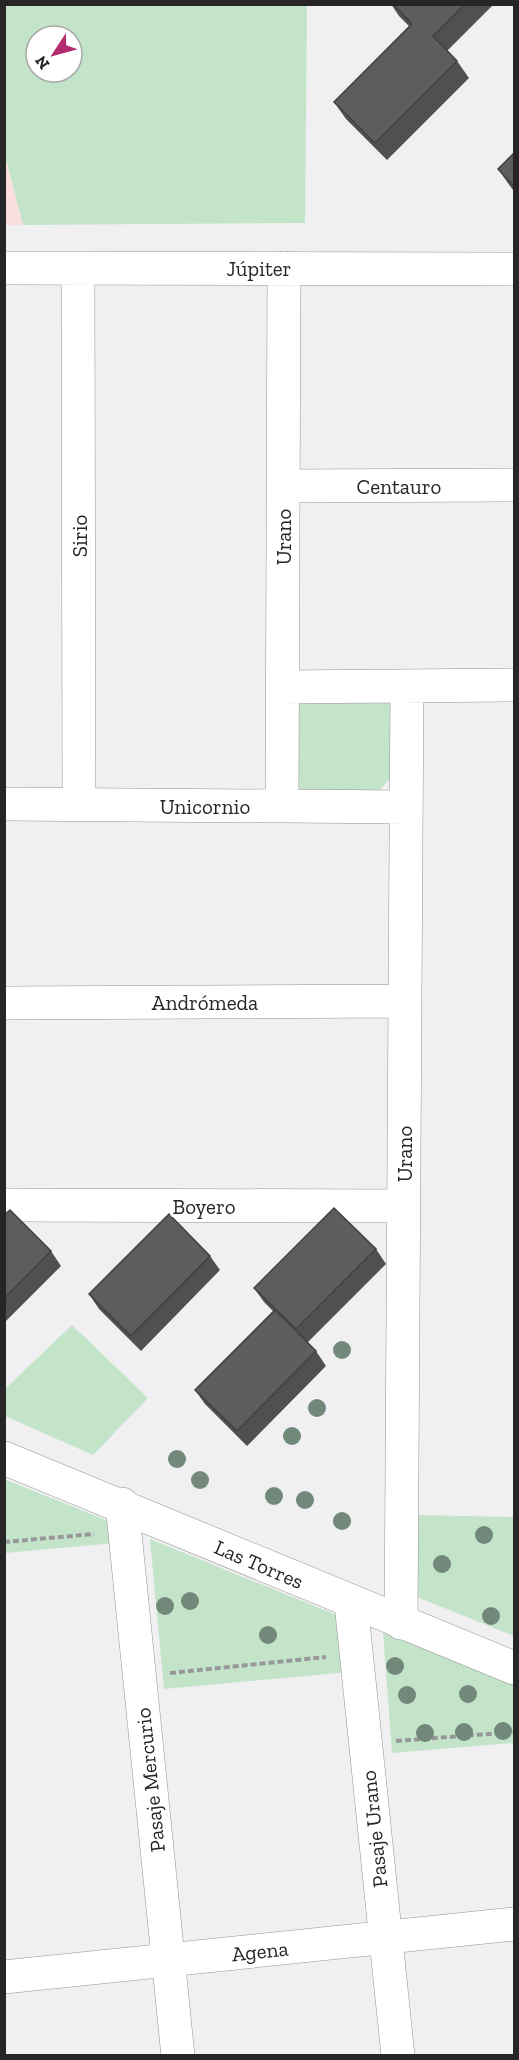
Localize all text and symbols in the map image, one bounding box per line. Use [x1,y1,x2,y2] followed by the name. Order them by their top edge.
[24,24,84,84] north arrow
[31,52,54,73] text: N
[227,256,291,281] street label: Júpiter
[357,474,441,499] street label: Centauro
[271,509,296,565] street label: Urano
[67,515,92,557] street label: Sirio
[160,794,250,819] street label: Unicornio
[152,990,258,1015] street label: Andrómeda
[392,1126,417,1182] street label: Urano
[172,1194,236,1219] street label: Boyero
[211,1534,307,1594] street label: Las Torres
[130,1706,171,1853] street label: Pasaje Mercurio
[355,1769,394,1889] street label: Pasaje Urano
[230,1936,290,1966] street label: Agena

